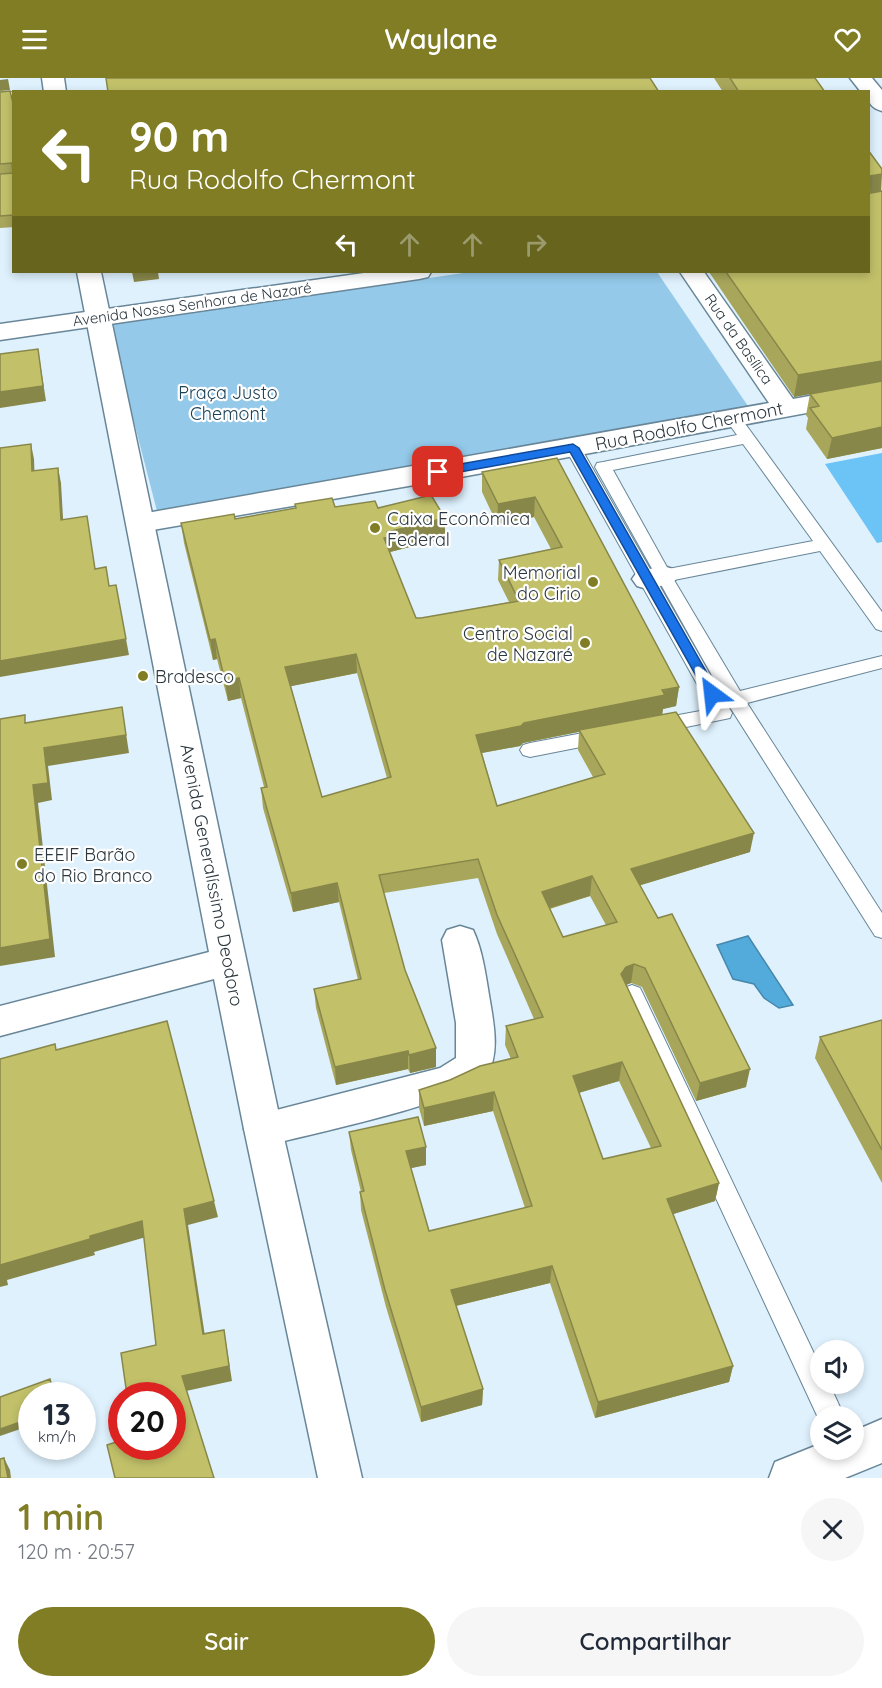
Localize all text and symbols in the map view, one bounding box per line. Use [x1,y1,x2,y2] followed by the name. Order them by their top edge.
[384,22,498,56] text: Waylane
[18,23,51,56] icon: menu
[831,23,864,56] icon: heart
[129,110,229,163] text: 90 m
[30,114,108,192] icon: left
[129,162,416,196] text: Rua Rodolfo Chermont
[330,228,363,261] icon: left
[393,228,426,261] icon: ahead
[456,228,489,261] icon: ahead
[519,228,552,261] icon: right
[71,278,313,330] street label: Avenida Nossa Senhora de Nazaré
[701,290,777,388] street label: Rua da Basílica
[178,381,278,425] park label: Praça Justo Chemont
[593,396,785,456] street label: Rua Rodolfo Chermont
[412,446,463,497] pin
[421,455,454,488] icon: arrive
[387,507,530,551] place label: Caixa Econômica Federal
[368,521,382,535] marker: Caixa Econômica Federal
[503,561,581,605] place label: Memorial do Cirio
[586,575,600,589] marker: Memorial do Cirio
[463,622,573,666] place label: Centro Social de Nazaré
[578,636,592,650] marker: Centro Social de Nazaré
[680,662,744,726] position arrow
[155,665,234,688] place label: Bradesco
[136,669,150,683] marker: Bradesco
[175,742,249,1008] street label: Avenida Generalíssimo Deodoro
[34,843,152,887] place label: EEEIF Barão do Rio Branco
[15,857,29,871] marker: EEEIF Barão do Rio Branco
[810,1340,864,1460] map controls
[810,1340,864,1394] button: sound
[108,1382,186,1460] speed limit sign: 20
[43,1395,71,1433] text: 13
[810,1406,864,1460] button: layers
[38,1427,76,1446] text: km/h
[18,1494,104,1539] text: 1 min
[801,1498,864,1561] button: close
[18,1539,135,1564] text: 120 m · 20:57
[18,1607,435,1676] button: Sair
[447,1607,864,1676] button: Compartilhar

